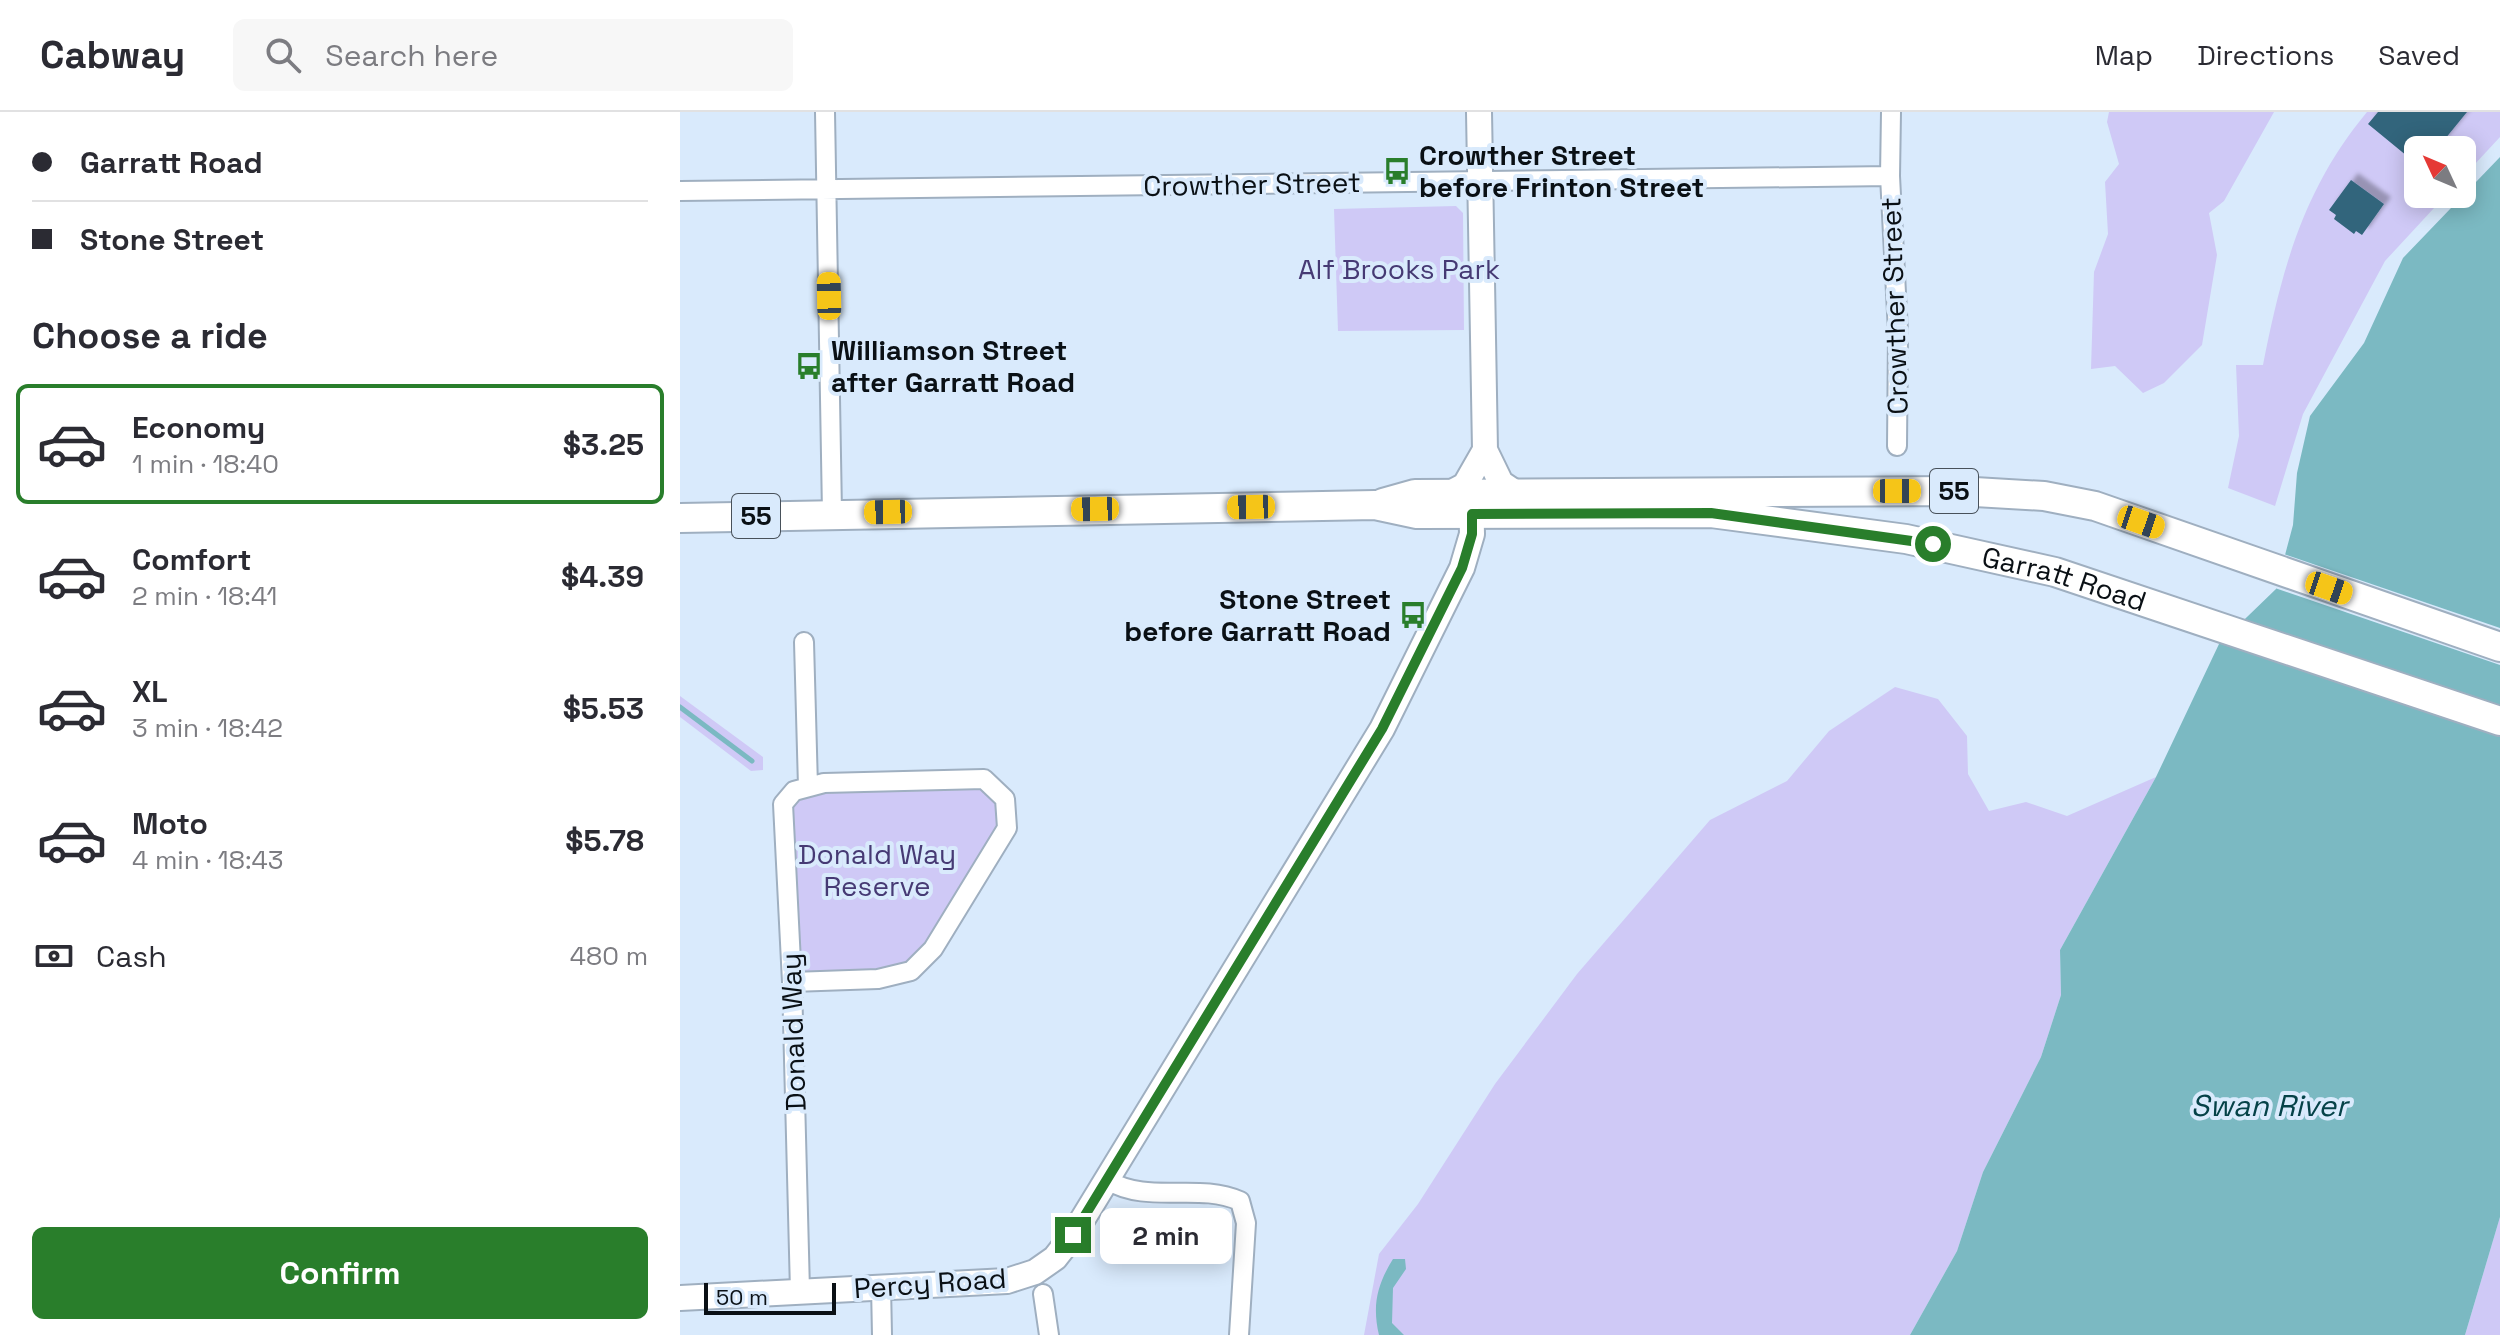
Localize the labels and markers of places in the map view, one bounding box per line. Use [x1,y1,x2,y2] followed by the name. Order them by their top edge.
[1419,137,1704,205] place label: Crowther Street before Frinton Street
[1382,156,1412,186] bus stop icon: Crowther Street before Frinton Street
[831,332,1075,400] place label: Williamson Street after Garratt Road
[794,351,824,381] bus stop icon: Williamson Street after Garratt Road
[1124,581,1391,649] place label: Stone Street before Garratt Road
[1398,600,1428,630] bus stop icon: Stone Street before Garratt Road

